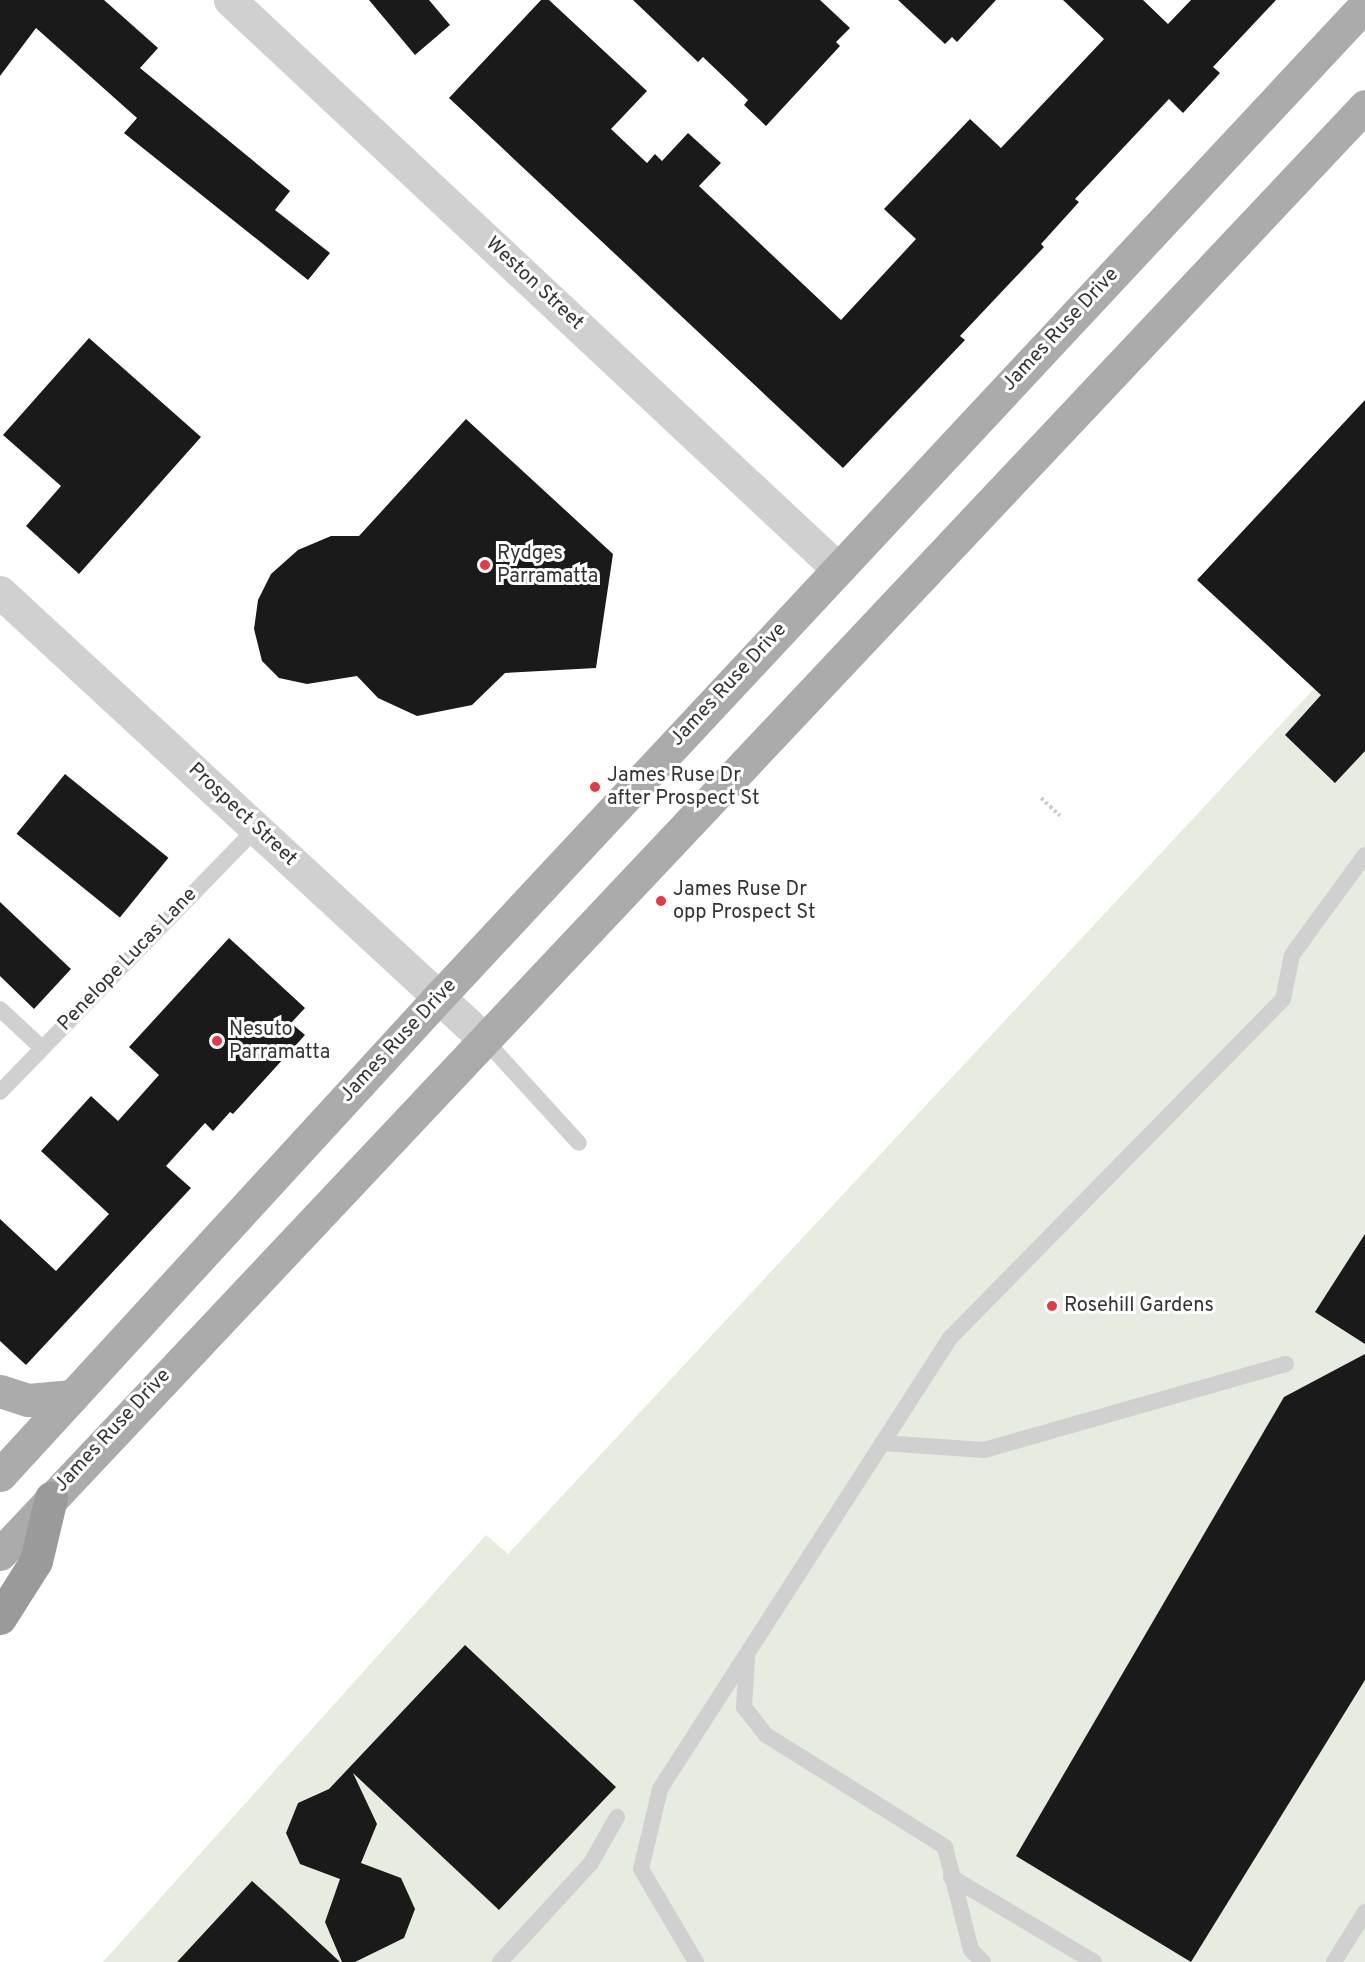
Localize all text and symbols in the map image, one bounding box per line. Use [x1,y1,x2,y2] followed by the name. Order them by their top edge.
[480,232,588,336] street label: Weston Street
[998,263,1124,397] street label: James Ruse Drive
[497,542,598,589] place label: Rydges Parramatta
[478,558,492,572] marker: Rydges Parramatta
[666,618,792,752] street label: James Ruse Drive
[183,758,301,872] street label: Prospect Street
[607,764,759,811] place label: James Ruse Dr after Prospect St
[588,780,602,794] marker: James Ruse Dr after Prospect St
[673,878,816,925] place label: James Ruse Dr opp Prospect St
[53,883,203,1037] street label: Penelope Lucas Lane
[654,894,668,908] marker: James Ruse Dr opp Prospect St
[336,974,462,1108] street label: James Ruse Drive
[229,1018,330,1065] place label: Nesuto Parramatta
[210,1034,224,1048] marker: Nesuto Parramatta
[1064,1294,1214,1318] place label: Rosehill Gardens
[1045,1299,1059,1313] marker: Rosehill Gardens
[50,1364,176,1498] street label: James Ruse Drive

